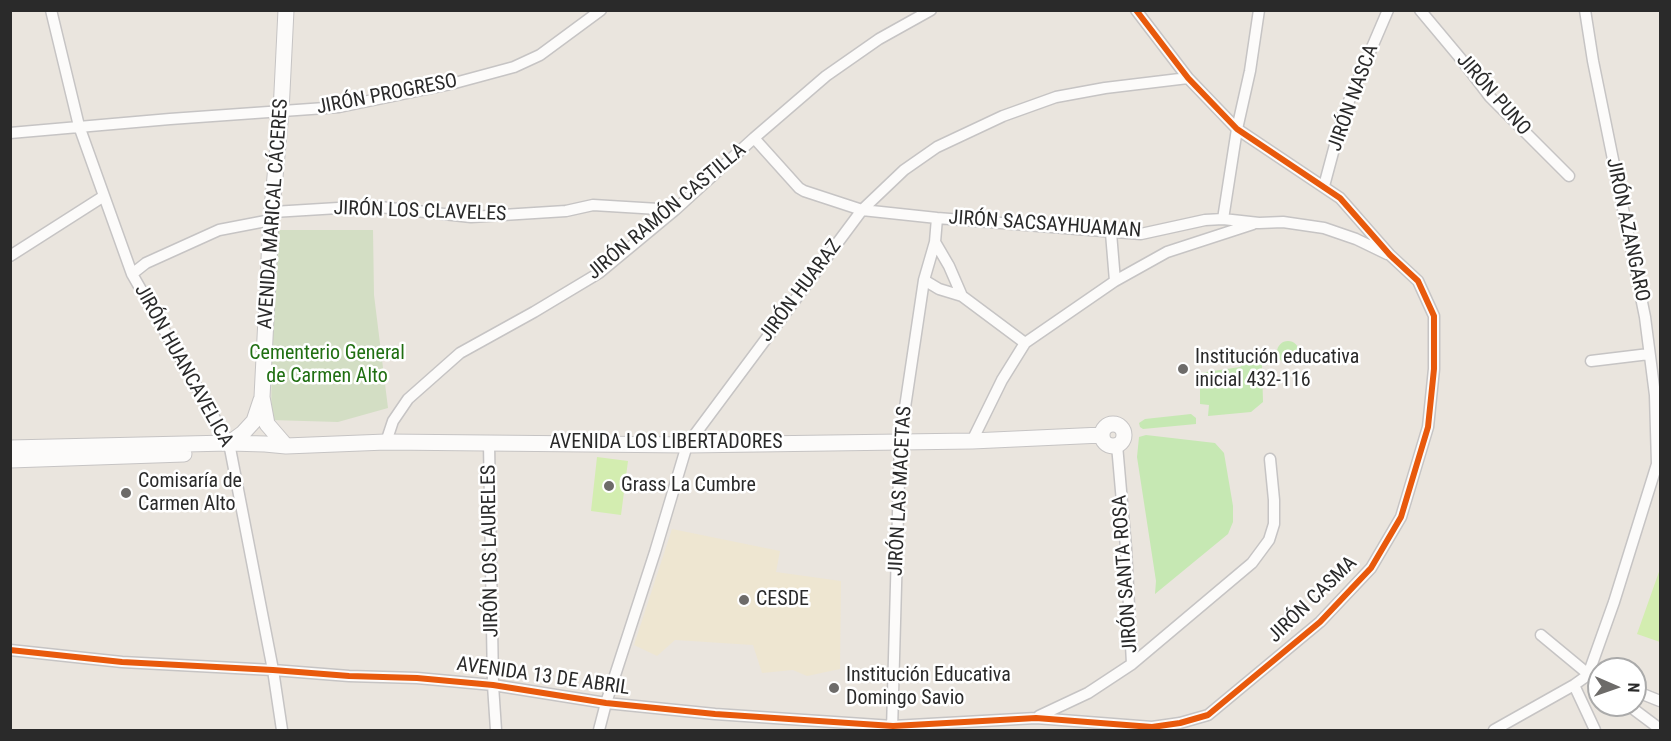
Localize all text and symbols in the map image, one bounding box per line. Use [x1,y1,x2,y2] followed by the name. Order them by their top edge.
[1324,41,1384,155] street label: JIRÓN NASCA
[1451,49,1535,141] street label: JIRÓN PUNO
[315,70,459,120] street label: JIRÓN PROGRESO
[254,98,294,330] street label: AVENIDA MARICAL CÁCERES
[583,139,751,285] street label: JIRÓN RAMÓN CASTILLA
[1600,156,1654,304] street label: JIRÓN AZANGARO
[333,197,507,227] street label: JIRÓN LOS CLAVELES
[948,206,1142,244] street label: JIRÓN SACSAYHUAMAN
[755,235,847,347] street label: JIRÓN HUARAZ
[128,281,238,451] street label: JIRÓN HUANCAVELICA
[249,342,405,389] park label: Cementerio General de Carmen Alto
[1195,346,1359,393] place label: Institución educativa inicial 432-116
[1176,362,1190,376] marker: Institución educativa inicial 432-116
[885,405,917,577] street label: JIRÓN LAS MACETAS
[549,431,783,455] street label: AVENIDA LOS LIBERTADORES
[477,464,505,638] street label: JIRÓN LOS LAURELES
[138,470,242,517] place label: Comisaría de Carmen Alto
[621,474,756,498] place label: Grass La Cumbre
[602,479,616,493] marker: Grass La Cumbre
[119,486,133,500] marker: Comisaría de Carmen Alto
[1108,494,1144,654] street label: JIRÓN SANTA ROSA
[1264,552,1362,648] street label: JIRÓN CASMA
[756,588,809,612] place label: CESDE
[737,593,751,607] marker: CESDE
[455,653,631,701] street label: AVENIDA 13 DE ABRIL
[1587,657,1647,717] north arrow
[846,664,1011,711] place label: Institución Educativa Domingo Savio
[827,681,841,695] marker: Institución Educativa Domingo Savio
[1624,682,1643,693] text: N

